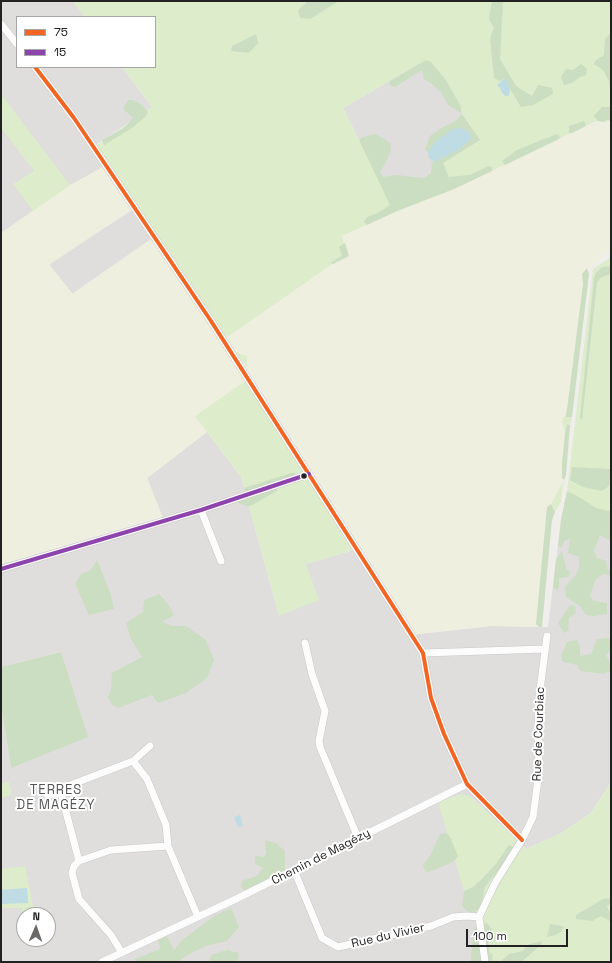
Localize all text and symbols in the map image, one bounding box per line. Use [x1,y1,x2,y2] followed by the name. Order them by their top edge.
[16,16,156,68] legend
[54,24,68,40] text: 75
[54,44,66,60] text: 15
[299,471,309,481] unlabelled marker
[530,686,548,782] street label: Rue de Courbiac
[17,782,95,813] district label: TERRES DE MAGÉZY
[269,826,373,888] street label: Chemin de Magézy
[16,907,56,947] north arrow
[32,909,40,923] text: N
[350,921,426,951] street label: Rue du Vivier
[468,921,570,947] scale bar
[473,928,507,944] text: 100 m

